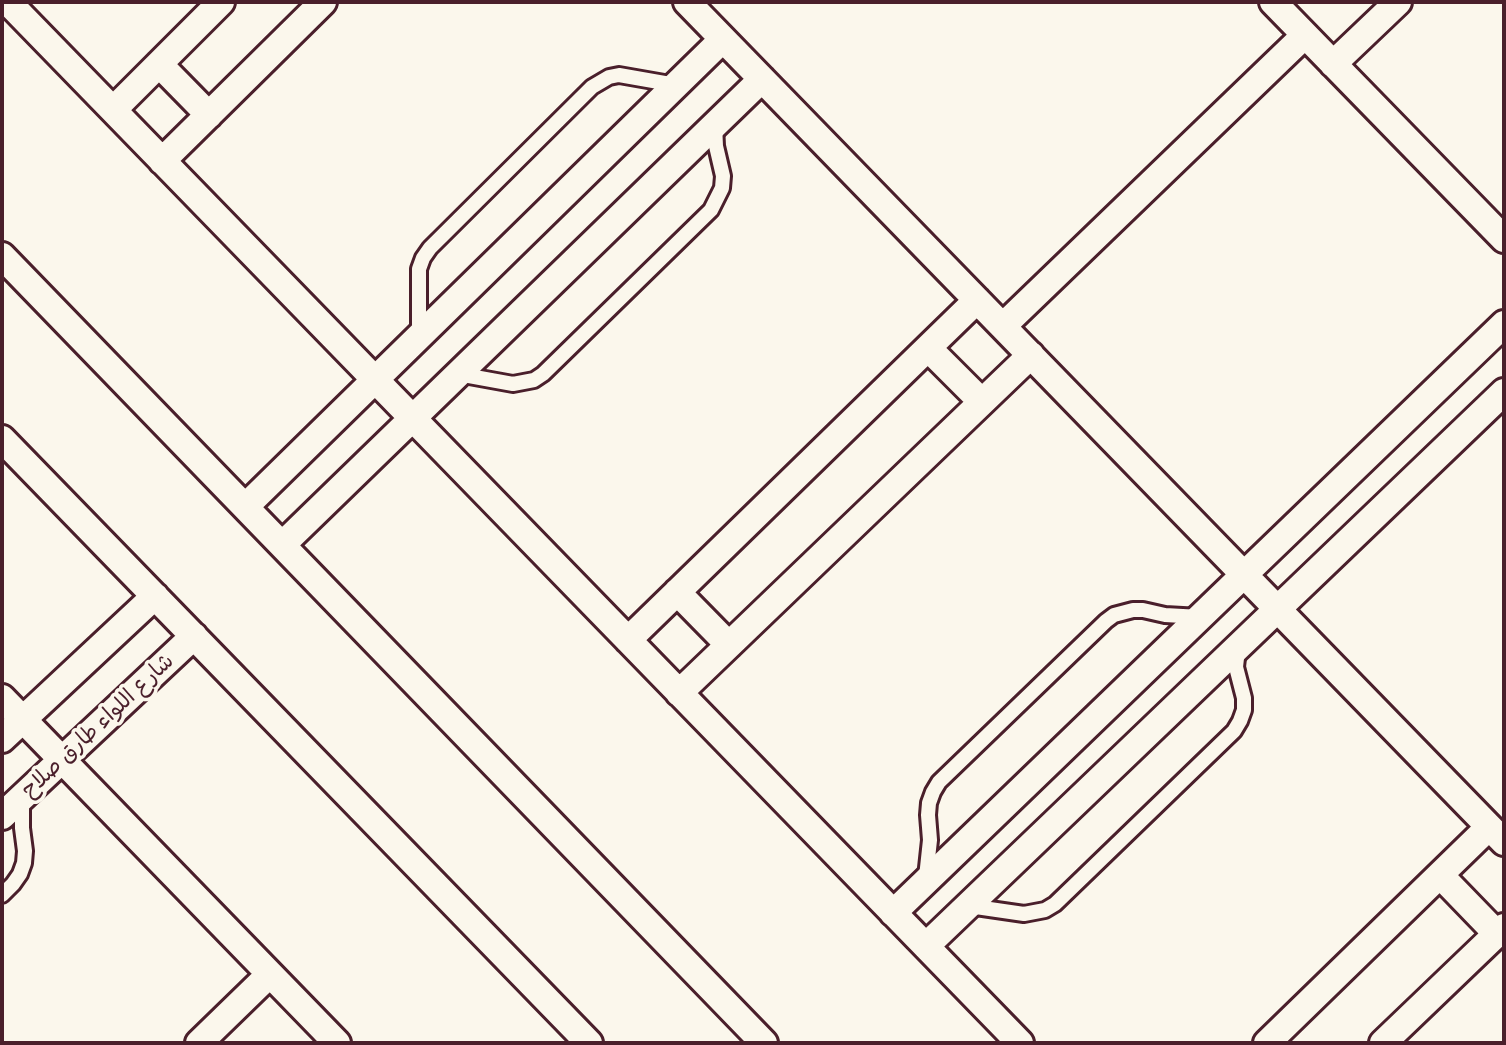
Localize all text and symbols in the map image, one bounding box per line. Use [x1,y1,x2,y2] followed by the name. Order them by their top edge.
[16,649,180,803] street label: شارع اللواء طارق صلاح

